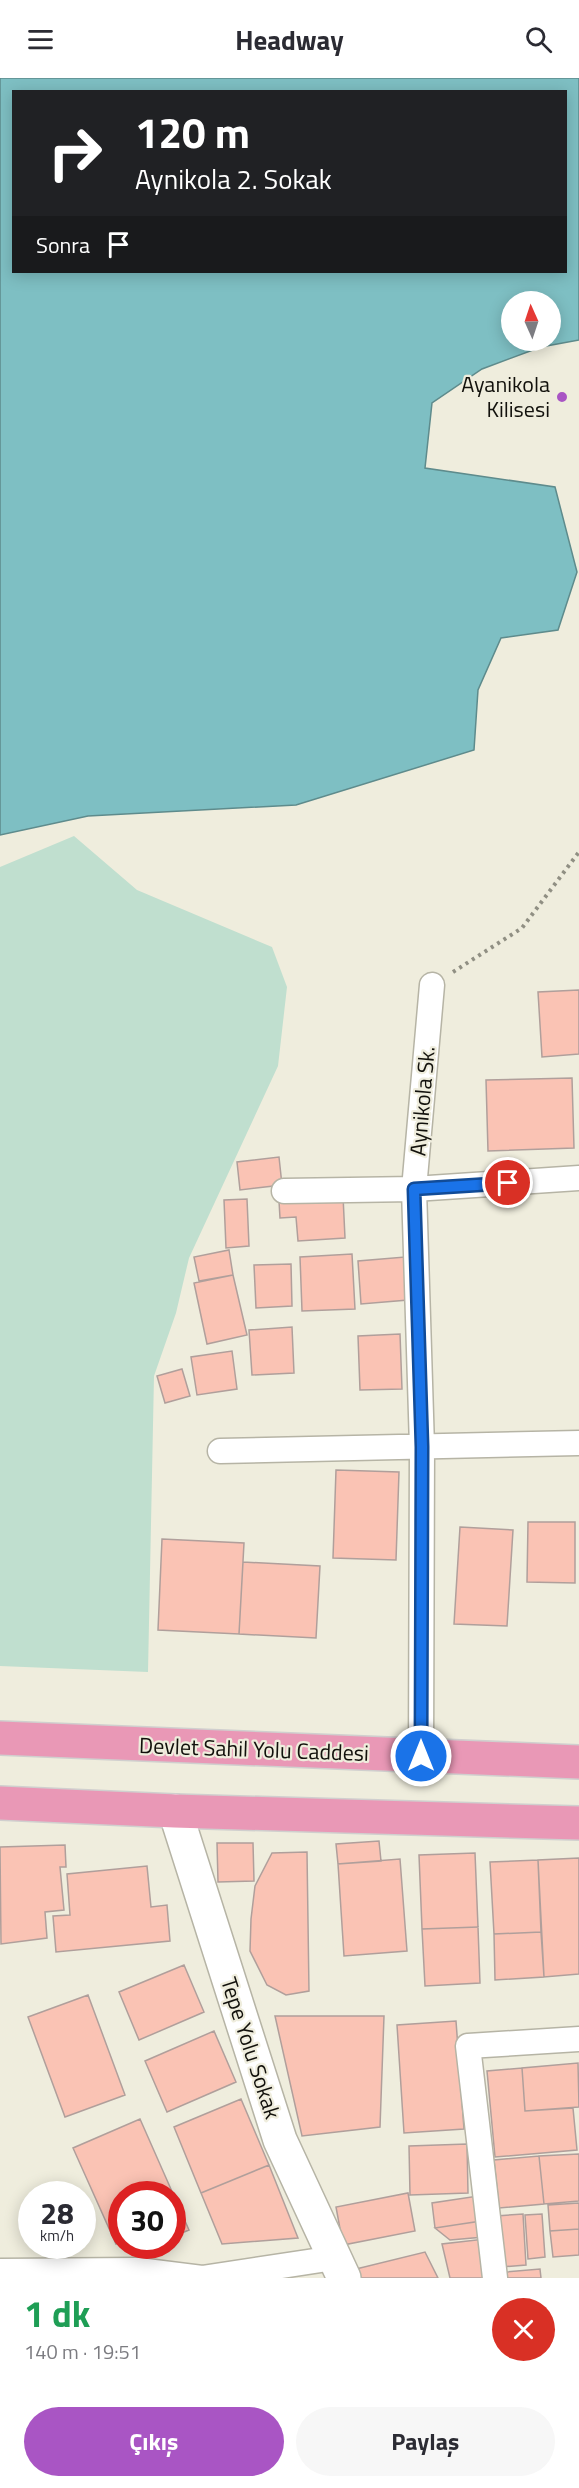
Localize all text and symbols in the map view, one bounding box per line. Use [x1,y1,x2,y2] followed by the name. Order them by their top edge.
[235,19,344,60] text: Headway
[24,23,57,56] icon: menu
[522,23,555,56] icon: search
[135,100,250,164] text: 120 m
[36,114,114,192] icon: right
[135,158,332,199] text: Aynikola 2. Sokak
[36,228,90,262] text: Sonra
[102,228,135,261] icon: arrive
[501,291,561,351] north arrow
[501,291,561,351] map controls
[461,367,550,426] place label: Ayanikola Kilisesi
[555,390,569,404] marker: Ayanikola Kilisesi
[400,1045,444,1157] street label: Aynikola Sk.
[482,1157,533,1208] pin
[491,1166,524,1199] icon: arrive
[389,1724,453,1788] position arrow
[139,1728,369,1770] street label: Devlet Sahil Yolu Caddesi
[212,1973,290,2124] street label: Tepe Yolu Sokak
[108,2181,186,2259] speed limit sign: 30
[40,2190,74,2236] text: 28
[40,2224,74,2247] text: km/h
[24,2286,90,2341] text: 1 dk
[492,2298,555,2361] button: close
[24,2336,141,2367] text: 140 m · 19:51
[24,2407,284,2476] button: Çıkış
[296,2407,555,2476] button: Paylaş

